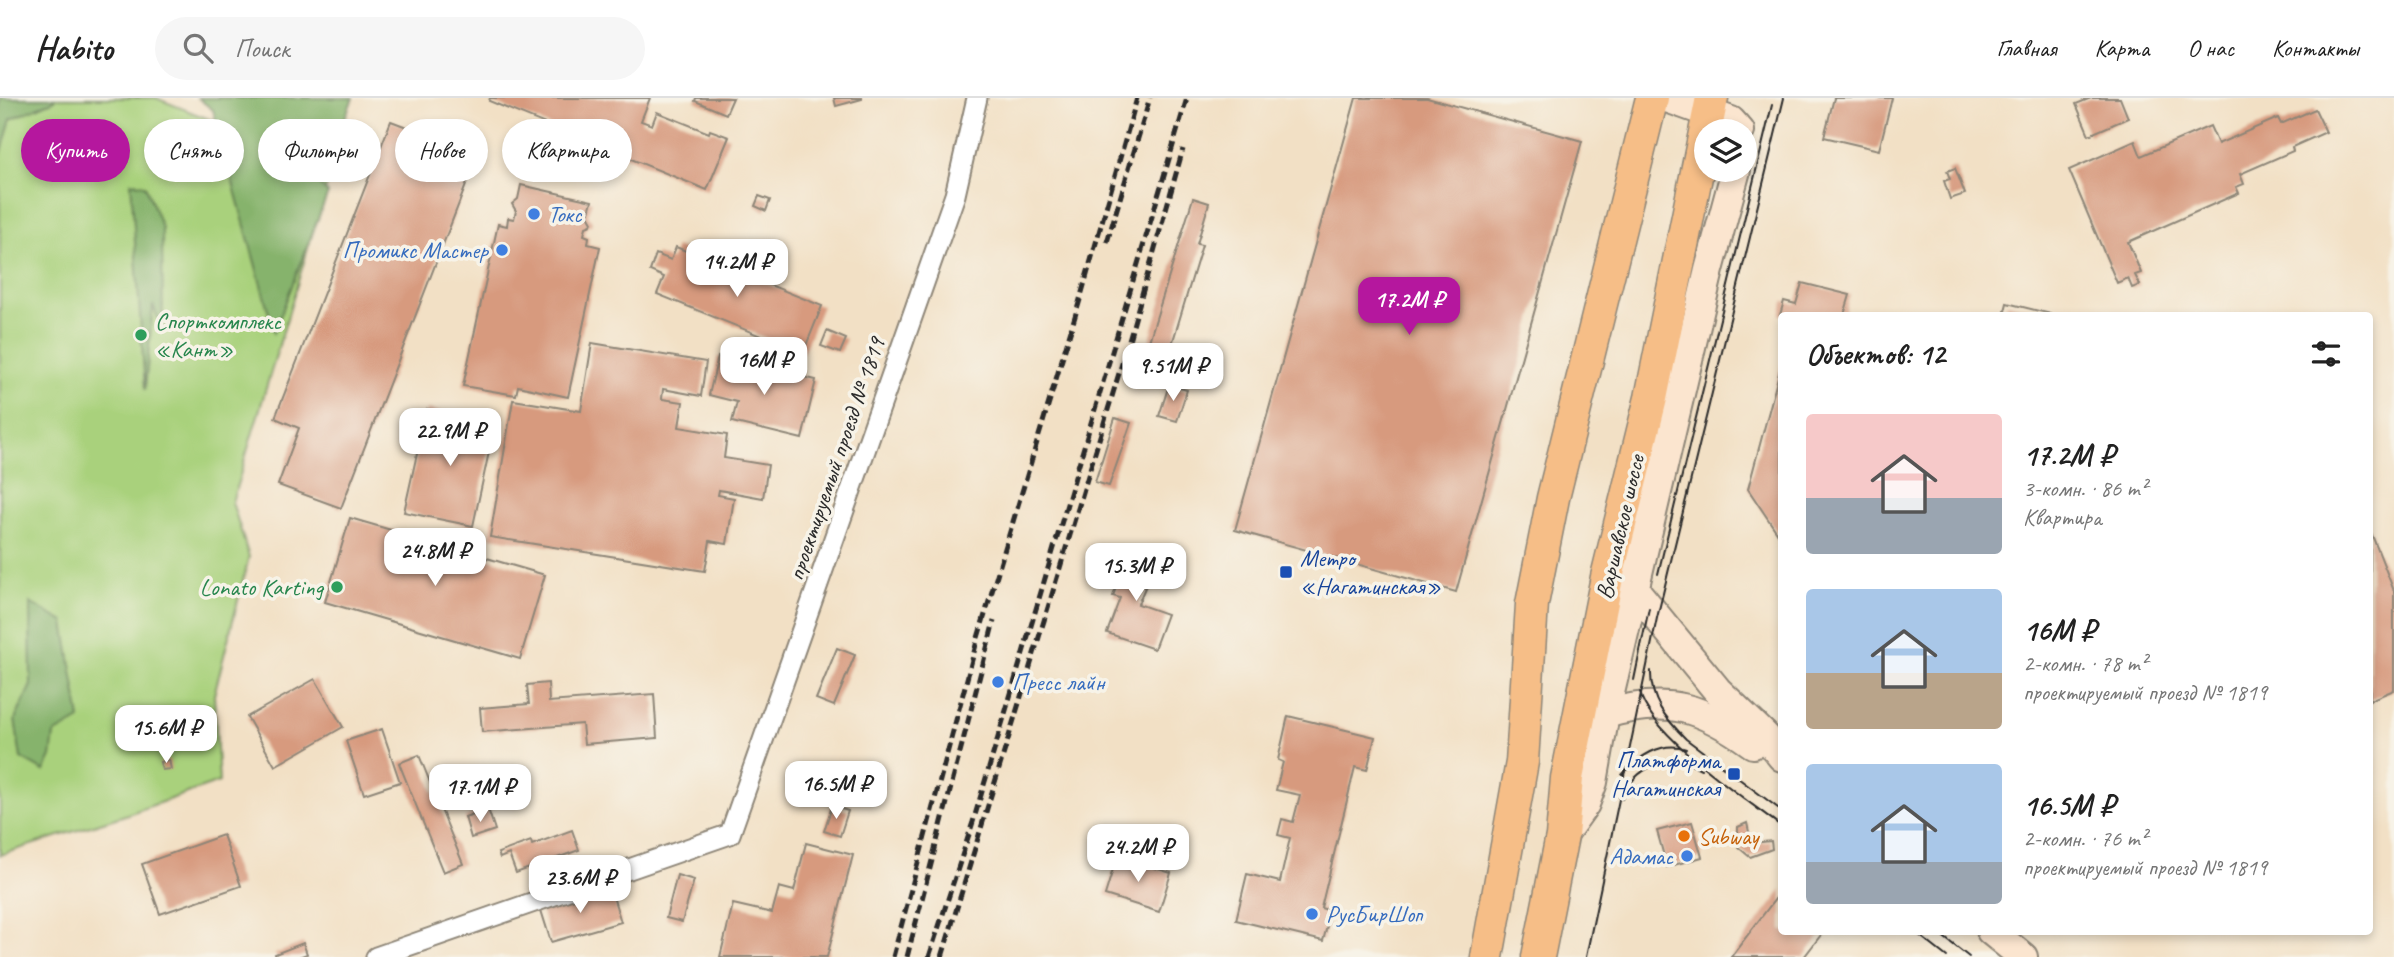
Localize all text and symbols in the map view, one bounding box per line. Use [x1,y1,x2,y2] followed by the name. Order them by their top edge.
[155,17,645,80] search box
[35,27,113,69] text: Habito
[179,29,217,67] icon: search
[235,32,290,65] text: Поиск
[1996,33,2057,63] text: Главная
[2095,33,2149,63] text: Карта
[2187,33,2234,63] text: О нас
[2272,33,2359,63] text: Контакты
[21,119,130,182] chip: Купить
[144,119,244,182] chip: Снять
[258,119,381,182] chip: Фильтры
[395,119,488,182] chip: Новое
[502,119,632,182] chip: Квартира
[1694,119,1757,182] map controls
[1694,119,1757,182] button: layers
[548,199,583,229] place label: Токс
[526,206,542,222] marker: Токс
[342,235,489,265] place label: Промикс Мастер
[672,240,802,299] pin: 14.2M ₽
[494,242,510,258] marker: Промикс Мастер
[702,247,772,276] text: 14.2M ₽
[1344,278,1474,337] pin: 17.2M ₽
[1374,285,1444,314] text: 17.2M ₽
[155,306,282,364] place label: Спорткомплекс «Кант»
[133,327,149,343] marker: Спорткомплекс «Кант»
[780,332,892,584] street label: проектируемый проезд № 1819
[1806,335,1945,373] text: Объектов: 12
[2307,335,2345,373] icon: filters
[715,338,813,397] pin: 16M ₽
[1108,344,1238,403] pin: 9.51M ₽
[736,345,792,374] text: 16M ₽
[1138,351,1208,380] text: 9.51M ₽
[385,408,515,468] pin: 22.9M ₽
[415,416,485,445] text: 22.9M ₽
[2023,436,2114,474] text: 17.2M ₽
[1862,442,1946,526] icon: home
[1589,450,1652,602] street label: Варшавское шоссе
[2023,474,2147,503] text: 3-комн. · 86 m²
[2023,503,2101,532] text: Квартира
[370,528,500,588] pin: 24.8M ₽
[400,536,470,565] text: 24.8M ₽
[1300,543,1441,601] place label: Метро «Нагатинская»
[1071,544,1201,603] pin: 15.3M ₽
[1101,551,1171,580] text: 15.3M ₽
[1278,564,1294,580] marker: Метро «Нагатинская»
[200,572,324,602] place label: Lonato Karting
[329,579,345,595] marker: Lonato Karting
[2023,611,2095,649] text: 16M ₽
[1862,617,1946,701] icon: home
[2023,649,2147,678] text: 2-комн. · 78 m²
[1012,667,1107,697] place label: Пресс лайн
[990,674,1006,690] marker: Пресс лайн
[2023,678,2267,707] text: проектируемый проезд № 1819
[101,706,231,765] pin: 15.6M ₽
[131,713,201,742] text: 15.6M ₽
[1611,745,1722,803] place label: Платформа Нагатинская
[771,762,901,821] pin: 16.5M ₽
[415,764,545,824] pin: 17.1M ₽
[1726,766,1742,782] marker: Платформа Нагатинская
[801,769,871,798] text: 16.5M ₽
[445,772,515,801] text: 17.1M ₽
[2023,786,2114,824] text: 16.5M ₽
[1862,792,1946,876] icon: home
[1698,821,1760,851] place label: Subway
[1073,824,1203,884] pin: 24.2M ₽
[2023,824,2147,853] text: 2-комн. · 76 m²
[1676,828,1692,844] marker: Subway
[1103,832,1173,861] text: 24.2M ₽
[1609,841,1674,871] place label: Адамас
[1679,848,1695,864] marker: Адамас
[2023,853,2267,882] text: проектируемый проезд № 1819
[515,856,645,915] pin: 23.6M ₽
[545,863,615,892] text: 23.6M ₽
[1326,899,1424,929] place label: РусБирШоп
[1304,906,1320,922] marker: РусБирШоп

